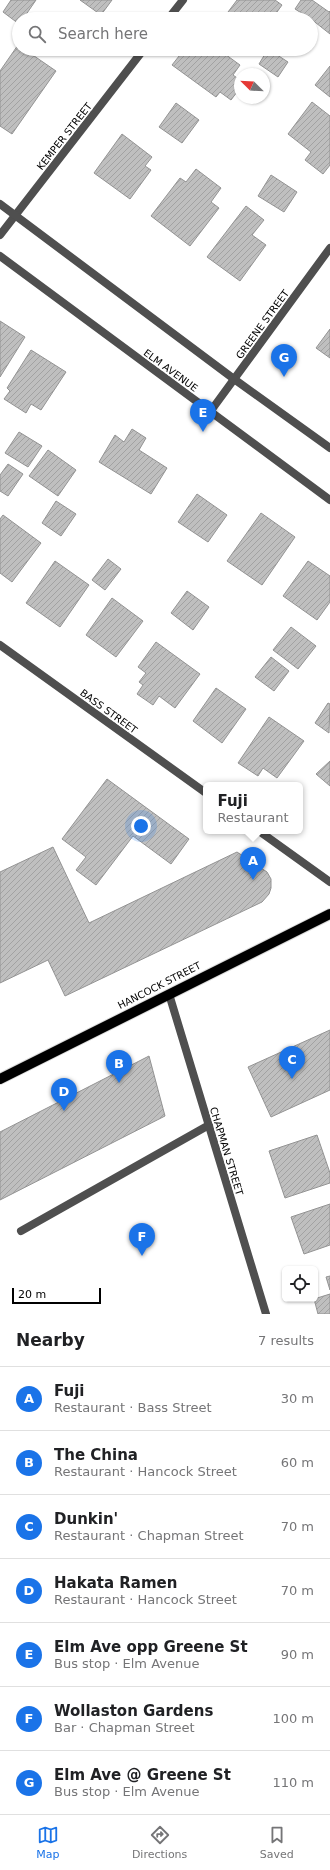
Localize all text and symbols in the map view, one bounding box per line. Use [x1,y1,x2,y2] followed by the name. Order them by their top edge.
[12,12,318,56] search box
[26,23,48,45] icon: search
[58,25,148,43] text: Search here
[234,68,270,104] north arrow
[35,100,95,172] street label: KEMPER STREET
[233,287,291,361] street label: GREENE STREET
[271,344,297,377] pin: G
[142,347,200,394] street label: ELM AVENUE
[190,399,216,432] pin: E
[78,687,140,736] street label: BASS STREET
[203,782,303,834] popup
[217,792,248,810] text: Fuji
[217,810,289,825] text: Restaurant
[131,816,151,836] your location
[240,847,266,880] pin: A
[116,959,203,1011] street label: HANCOCK STREET
[279,1046,305,1079] pin: C
[106,1050,132,1083] pin: B
[51,1078,77,1111] pin: D
[208,1106,245,1197] street label: CHAPMAN STREET
[129,1223,155,1256] pin: F
[282,1266,318,1302] map controls
[282,1266,318,1302] button: locate
[12,1286,101,1305] scale bar
[18,1288,46,1301] text: 20 m
[16,1330,85,1350] text: Nearby
[258,1333,314,1348] text: 7 results
[54,1382,84,1400] text: Fuji
[24,1391,34,1406] text: A
[281,1391,314,1406] text: 30 m
[54,1400,212,1415] text: Restaurant · Bass Street
[54,1446,138,1464] text: The China
[24,1455,34,1470] text: B
[281,1455,314,1470] text: 60 m
[54,1464,237,1479] text: Restaurant · Hancock Street
[54,1510,118,1528] text: Dunkin'
[24,1519,34,1534] text: C
[281,1519,314,1534] text: 70 m
[54,1528,244,1543] text: Restaurant · Chapman Street
[54,1574,177,1592] text: Hakata Ramen
[24,1583,34,1598] text: D
[281,1583,314,1598] text: 70 m
[54,1592,237,1607] text: Restaurant · Hancock Street
[54,1638,248,1656] text: Elm Ave opp Greene St
[25,1647,33,1662] text: E
[281,1647,314,1662] text: 90 m
[54,1656,199,1671] text: Bus stop · Elm Avenue
[54,1702,213,1720] text: Wollaston Gardens
[25,1711,33,1726] text: F
[272,1711,314,1726] text: 100 m
[54,1720,195,1735] text: Bar · Chapman Street
[54,1766,231,1784] text: Elm Ave @ Greene St
[24,1775,34,1790] text: G
[272,1775,314,1790] text: 110 m
[54,1784,199,1799] text: Bus stop · Elm Avenue
[36,1824,59,1861] tab: Map
[132,1824,187,1861] tab: Directions
[260,1824,294,1861] tab: Saved

